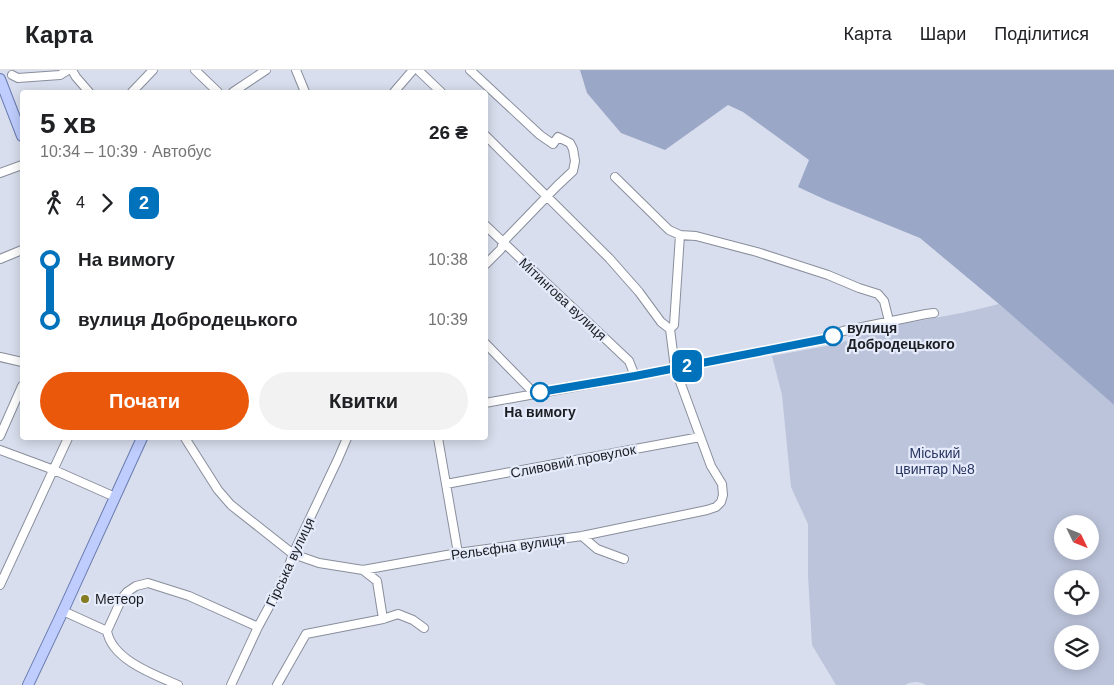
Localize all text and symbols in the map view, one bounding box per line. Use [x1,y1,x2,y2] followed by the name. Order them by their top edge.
[25,21,93,48] text: Карта
[844,24,892,44] text: Карта
[920,24,966,44] text: Шари
[994,24,1089,44] text: Поділитися
[40,108,96,139] text: 5 хв
[429,122,468,143] text: 26 ₴
[40,143,212,160] text: 10:34 – 10:39 · Автобус
[40,189,68,217] icon: walk
[93,189,121,217] icon: forward
[139,193,149,213] text: 2
[76,194,85,211] text: 4
[78,249,175,270] text: На вимогу
[428,251,468,268] text: 10:38
[516,254,610,344] street label: Мітингова вулиця
[78,309,298,330] text: вулиця Добродецького
[428,311,468,328] text: 10:39
[847,320,955,352] place label: вулиця Добродецького
[823,326,843,346] marker: вулиця Добродецького
[671,350,703,382] line badge: 2
[682,356,692,376] text: 2
[40,372,249,430] button: Почати
[259,372,468,430] button: Квитки
[530,382,550,402] marker: На вимогу
[504,404,576,420] place label: На вимогу
[509,441,638,481] street label: Сливовий провулок
[895,445,975,477] park label: Міський цвинтар №8
[262,515,318,609] street label: Гірська вулиця
[1054,515,1099,560] north arrow
[1054,515,1099,670] map controls
[450,531,566,563] street label: Рельєфна вулиця
[1054,570,1099,615] button: locate
[95,591,144,607] place label: Метеор
[79,593,91,605] marker: Метеор
[1054,625,1099,670] button: layers

